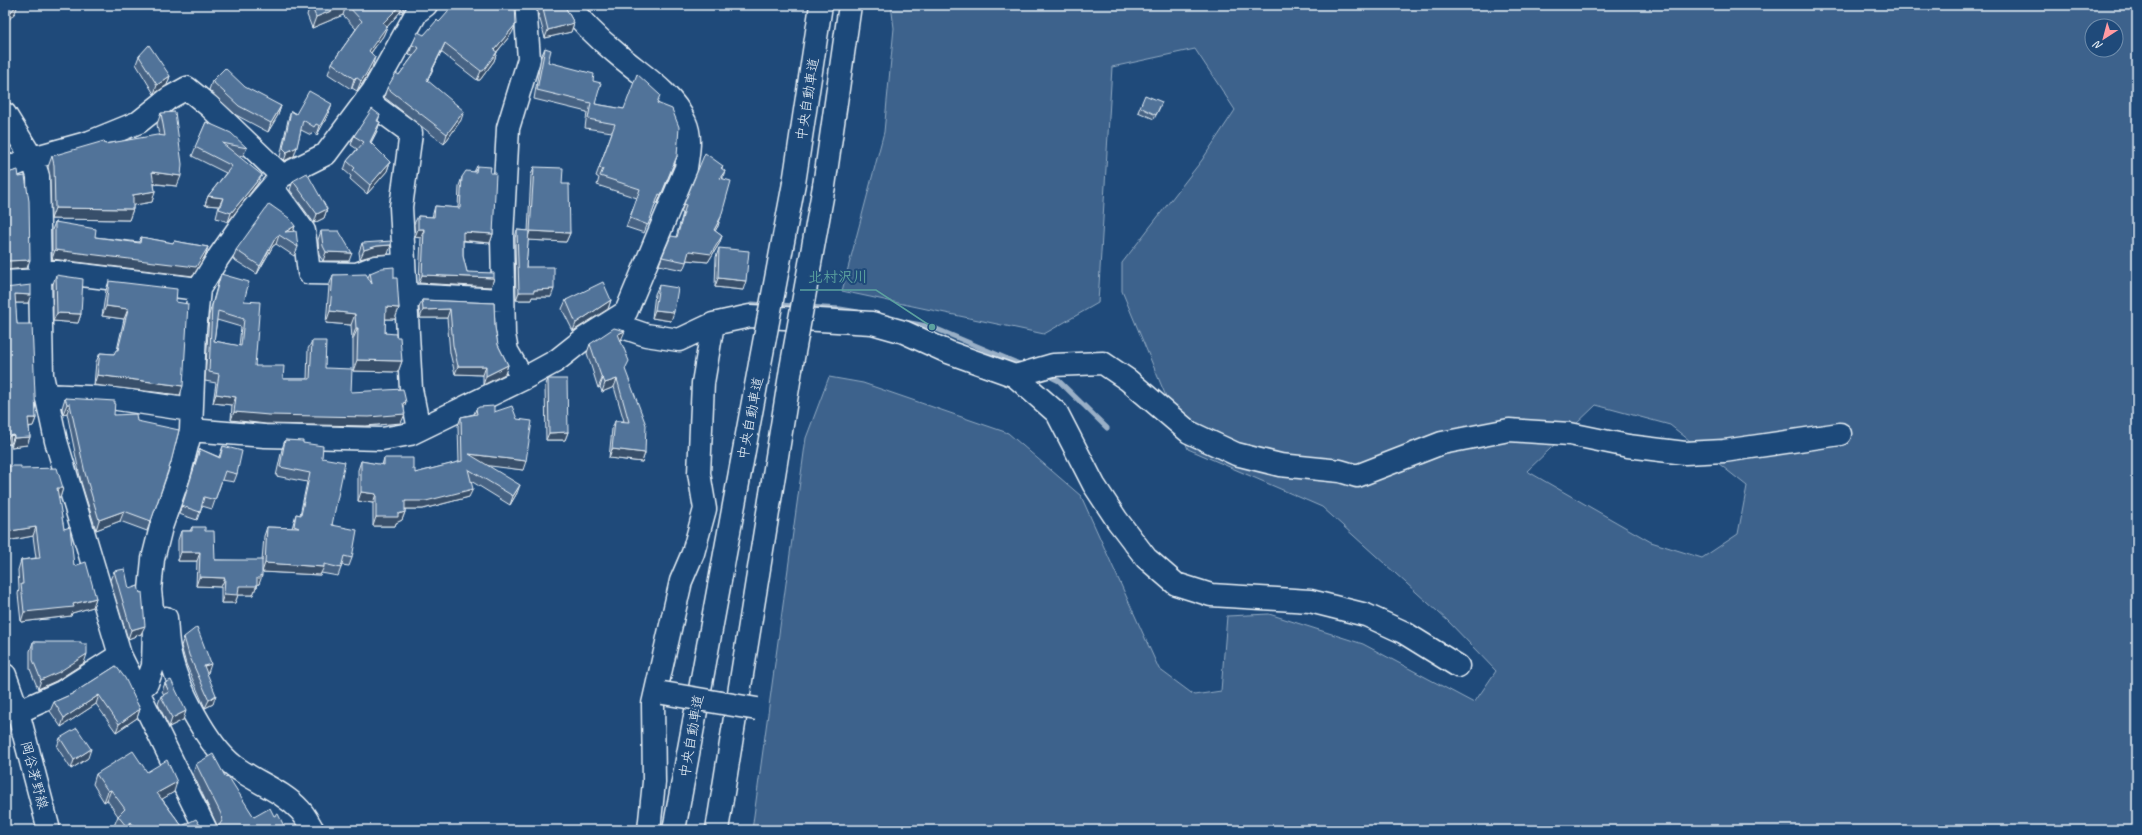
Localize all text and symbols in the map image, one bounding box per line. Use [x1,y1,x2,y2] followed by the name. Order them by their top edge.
[2084,18,2124,58] north arrow
[2089,37,2105,54] text: N
[793,56,822,142] street label: 中央自動車道
[800,263,876,290] callout: 北村沢川
[808,268,868,287] text: 北村沢川
[734,375,767,461] street label: 中央自動車道
[676,693,707,779] street label: 中央自動車道
[17,739,52,811] street label: 岡谷茅野線

